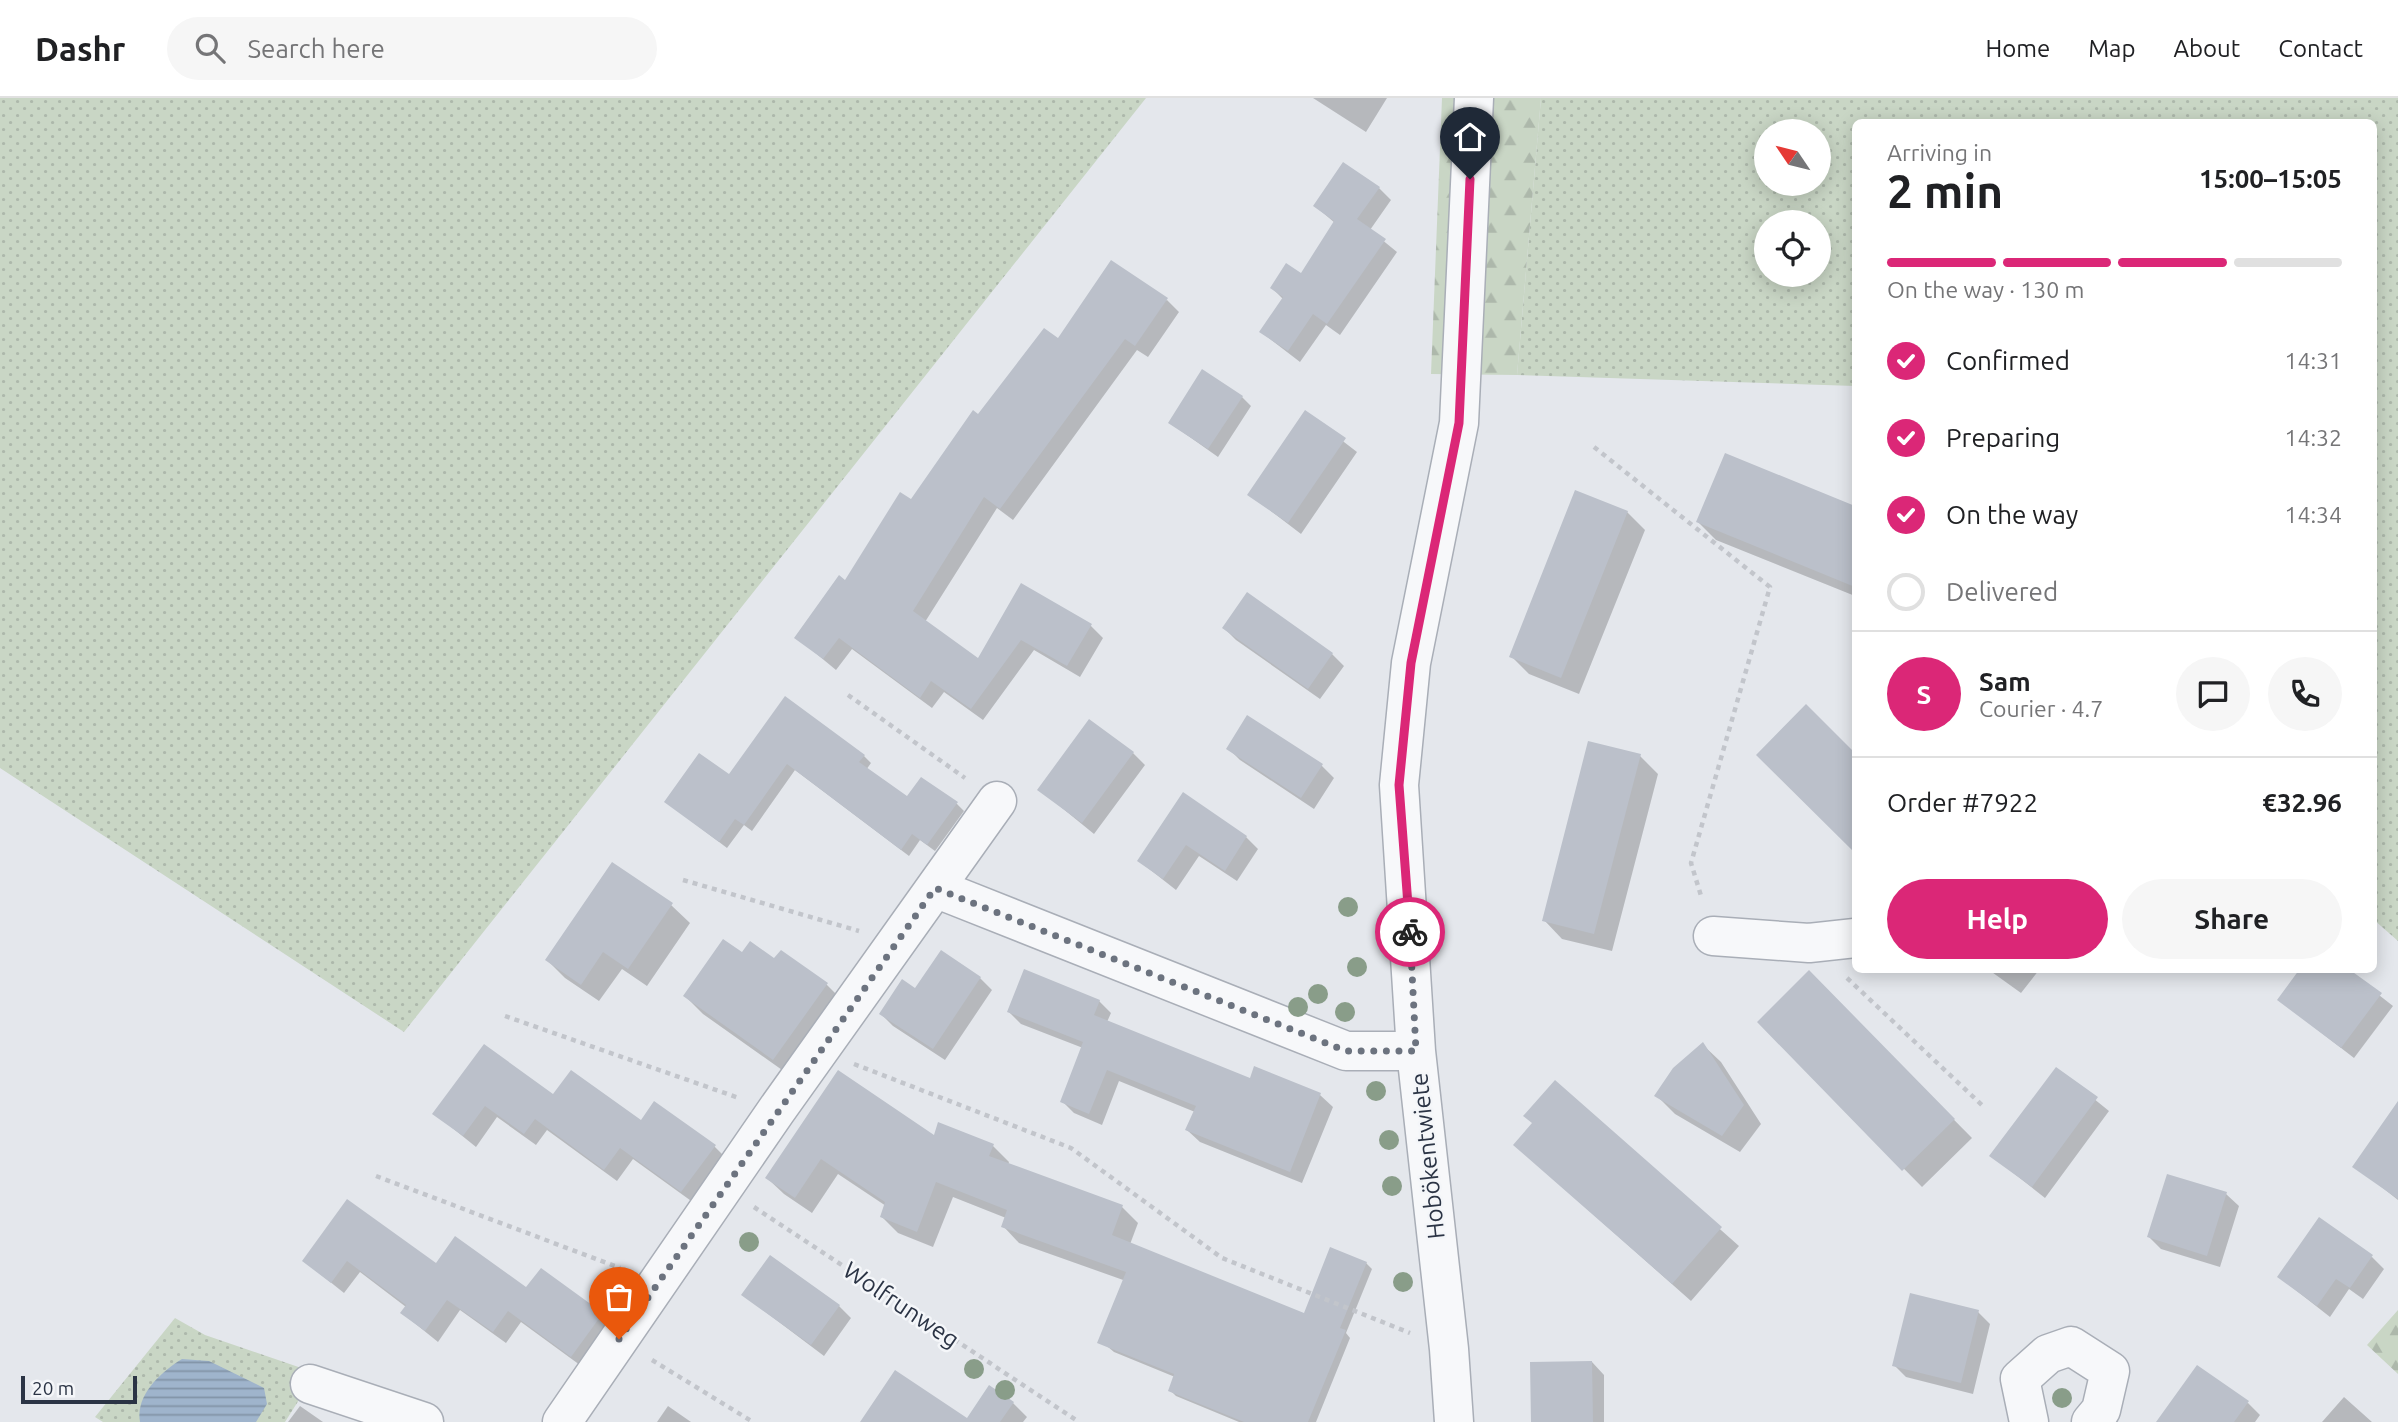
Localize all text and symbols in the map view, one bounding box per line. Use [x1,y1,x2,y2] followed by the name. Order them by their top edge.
[167,17,657,80] search box
[191,29,229,67] icon: search
[35,30,125,67] text: Dashr
[247,34,385,63] text: Search here
[1985,35,2050,62] text: Home
[2088,35,2135,62] text: Map
[2173,35,2240,62] text: About
[2278,35,2363,62] text: Contact
[1440,107,1500,179] pin
[1451,118,1489,156] icon: home
[1754,119,1830,196] north arrow
[1754,119,1831,287] map controls
[1887,140,1992,165] text: Arriving in
[2199,164,2342,193] text: 15:00–15:05
[1887,165,2003,217] text: 2 min
[1754,210,1831,287] button: locate
[1887,277,2084,302] text: On the way · 130 m
[1887,342,1925,380] icon: check
[1946,346,2070,375] text: Confirmed
[2284,348,2342,373] text: 14:31
[1887,419,1925,457] icon: check
[1946,423,2060,452] text: Preparing
[2284,425,2342,450] text: 14:32
[1887,496,1925,534] icon: check
[1946,500,2078,529] text: On the way
[2284,502,2342,527] text: 14:34
[1946,577,2058,606] text: Delivered
[2176,657,2250,731] button: chat
[2268,657,2342,731] button: phone
[1979,667,2031,696] text: Sam
[1917,680,1931,709] text: S
[1979,696,2103,721] text: Courier · 4.7
[1887,788,2038,817] text: Order #7922
[2262,788,2342,817] text: €32.96
[1887,879,2108,959] button: Help
[2122,879,2342,959] button: Share
[1375,897,1445,967] courier
[1391,913,1429,951] icon: bike
[1405,1071,1450,1241] street label: Hobökentwiete
[838,1256,964,1353] street label: Wolfrunweg
[589,1267,649,1339] pin
[600,1278,638,1316] icon: bag
[21,1373,136,1405] scale bar
[32,1377,74,1399] text: 20 m

